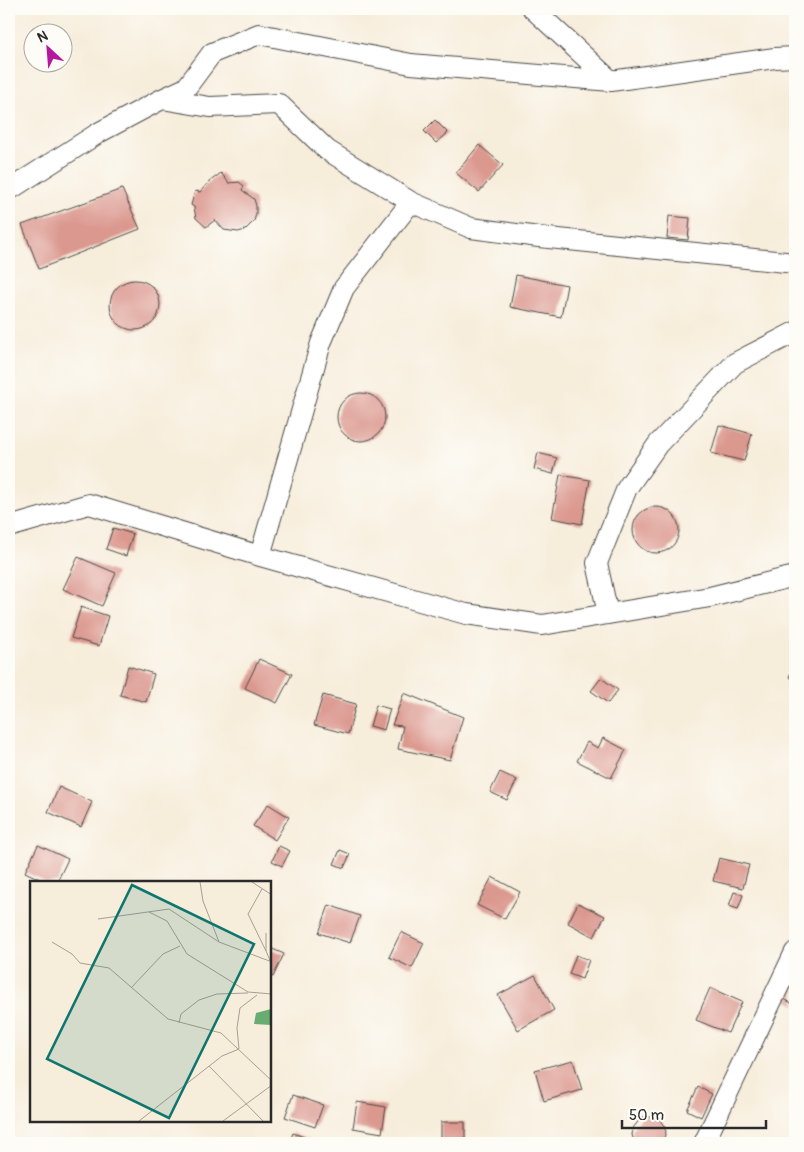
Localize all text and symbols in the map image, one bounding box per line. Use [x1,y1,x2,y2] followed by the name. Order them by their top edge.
[22,22,72,72] north arrow
[35,27,51,46] text: N
[30,881,271,1122] inset map
[622,1097,765,1129] scale bar
[629,1106,664,1125] text: 50 m

